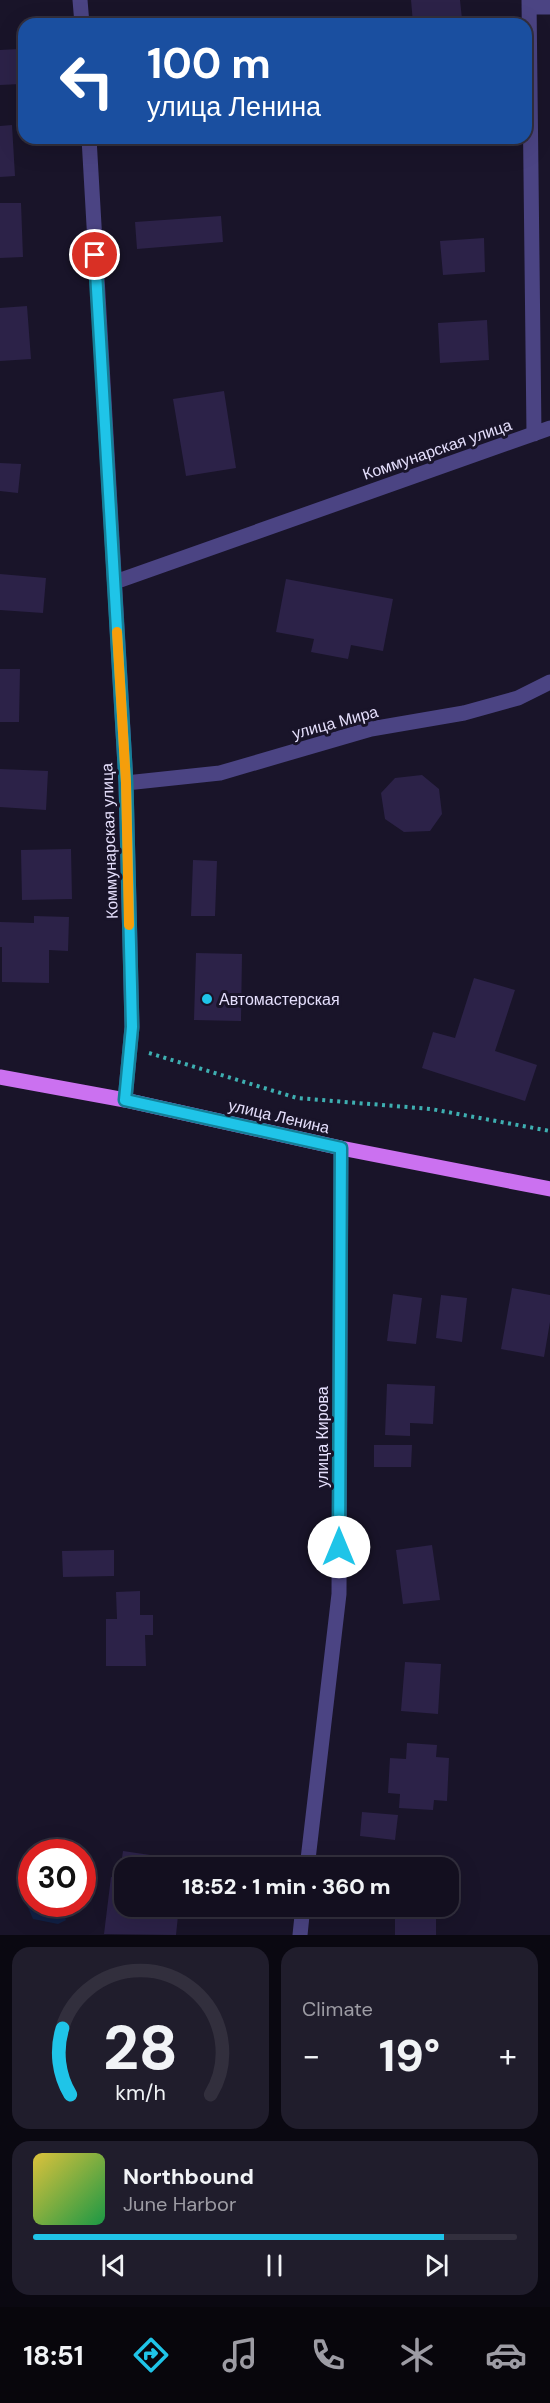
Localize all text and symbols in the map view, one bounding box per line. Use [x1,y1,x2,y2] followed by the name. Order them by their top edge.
[147,36,271,91] text: 100 m
[48,42,126,120] icon: left
[147,89,321,124] text: улица Ленина
[69,229,120,280] pin
[78,238,111,271] icon: arrive
[360,414,515,485] street label: Коммунарская улица
[290,701,381,744] street label: улица Мира
[96,762,123,919] street label: Коммунарская улица
[219,989,340,1010] place label: Автомастерская
[200,992,214,1006] marker: Автомастерская
[226,1095,332,1138] street label: улица Ленина
[312,1386,333,1488] street label: улица Кирова
[307,1515,371,1579] position arrow
[18,1839,96,1917] speed limit sign: 30
[182,1872,391,1901] text: 18:52 · 1 min · 360 m
[302,1996,373,2022] text: Climate
[103,2007,178,2088] text: 28
[379,2026,440,2085] text: 19°
[302,2034,320,2077] text: −
[499,2034,517,2077] text: +
[115,2079,166,2107] text: km/h
[123,2162,254,2191] text: Northbound
[123,2191,236,2217] text: June Harbor
[97,2249,130,2282] icon: previous
[258,2249,291,2282] icon: pause
[420,2249,453,2282] icon: next
[130,2334,172,2376] icon: directions
[219,2334,261,2376] icon: music
[307,2334,349,2376] icon: phone
[396,2334,438,2376] icon: climate
[485,2334,527,2376] icon: car
[23,2338,84,2373] text: 18:51

